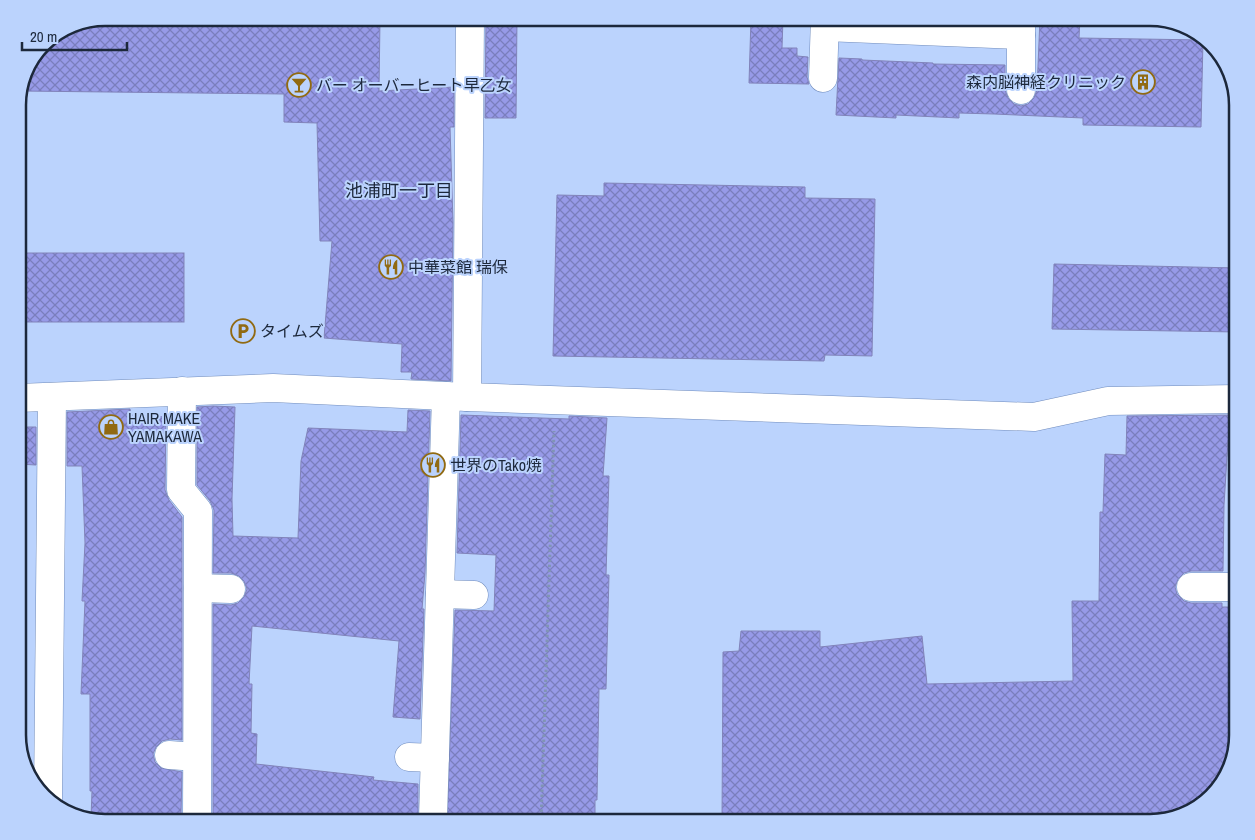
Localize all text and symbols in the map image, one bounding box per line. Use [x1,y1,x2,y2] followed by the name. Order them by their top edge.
[22,20,128,52] scale bar
[30,26,57,47] text: 20 m
[1130,69,1156,95] building icon: 森内脳神経クリニック
[966,71,1126,93] place label: 森内脳神経クリニック
[286,72,312,98] bar icon: バー オーバーヒート早乙女
[316,74,512,96] place label: バー オーバーヒート早乙女
[345,178,453,203] district label: 池浦町一丁目
[378,254,404,280] restaurant icon: 中華菜館 瑞保
[408,256,508,278] place label: 中華菜館 瑞保
[230,318,256,344] parking icon: タイムズ
[260,320,324,342] place label: タイムズ
[128,407,202,447] place label: HAIR MAKE YAMAKAWA
[98,414,124,440] shop icon: HAIR MAKE YAMAKAWA
[420,452,446,478] restaurant icon: 世界のTako焼
[450,454,542,476] place label: 世界のTako焼

